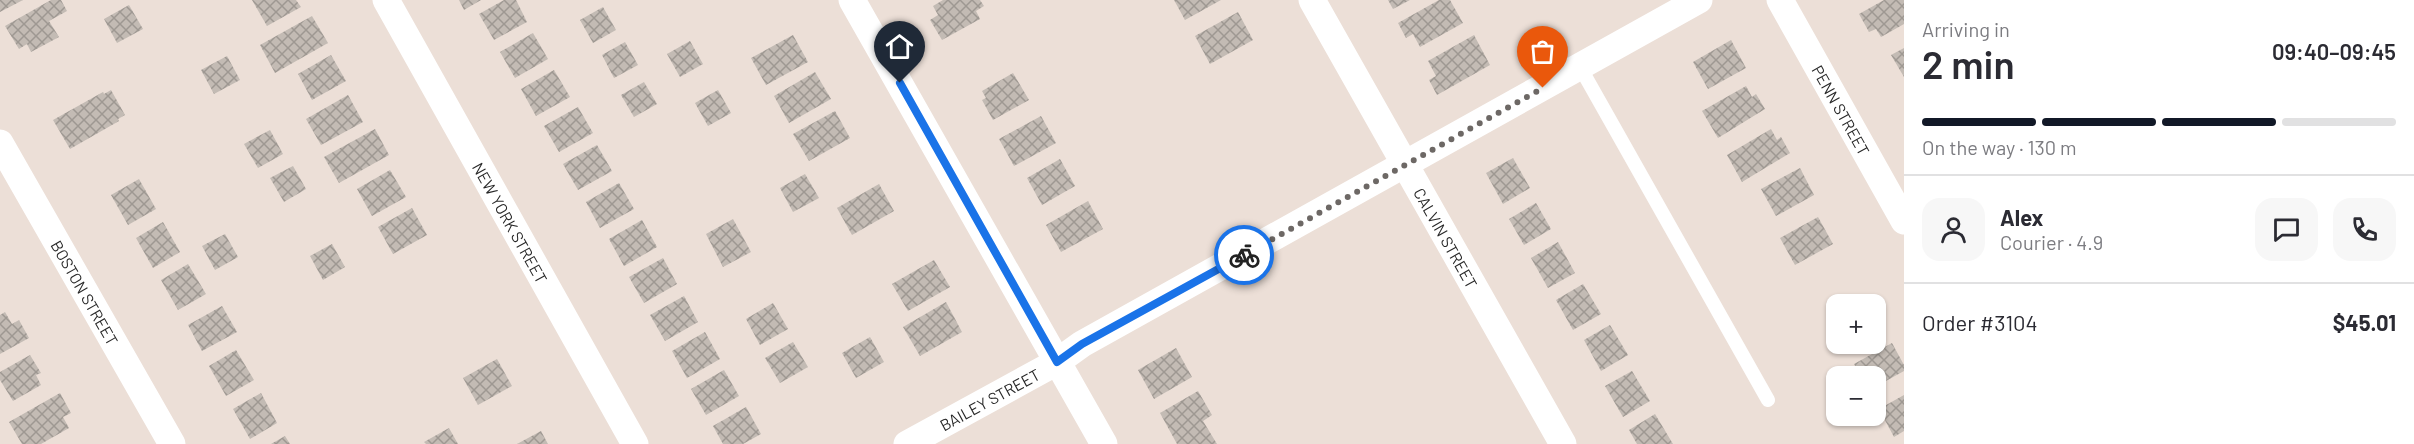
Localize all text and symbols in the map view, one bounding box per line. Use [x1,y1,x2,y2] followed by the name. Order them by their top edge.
[1922,17,2010,41] text: Arriving in
[874,21,925,83] pin
[1517,26,1568,88] pin
[883,30,916,63] icon: home
[1526,35,1559,68] icon: bag
[2272,38,2396,64] text: 09:40–09:45
[1922,40,2015,87] text: 2 min
[1809,62,1874,158] street label: PENN STREET
[1922,135,2077,159] text: On the way · 130 m
[469,159,552,286] street label: NEW YORK STREET
[1411,184,1482,291] street label: CALVIN STREET
[1922,198,1985,261] button: person
[2255,198,2318,261] button: chat
[2333,198,2396,261] button: phone
[2000,204,2043,230] text: Alex
[1214,225,1274,285] courier
[2000,230,2103,254] text: Courier · 4.9
[48,237,123,348] street label: BOSTON STREET
[1228,239,1261,272] icon: bike
[1826,294,1886,426] map controls
[1826,294,1886,354] button: +
[1922,309,2038,335] text: Order #3104
[2333,309,2396,335] text: $45.01
[936,364,1043,434] street label: BAILEY STREET
[1826,366,1886,426] button: −

